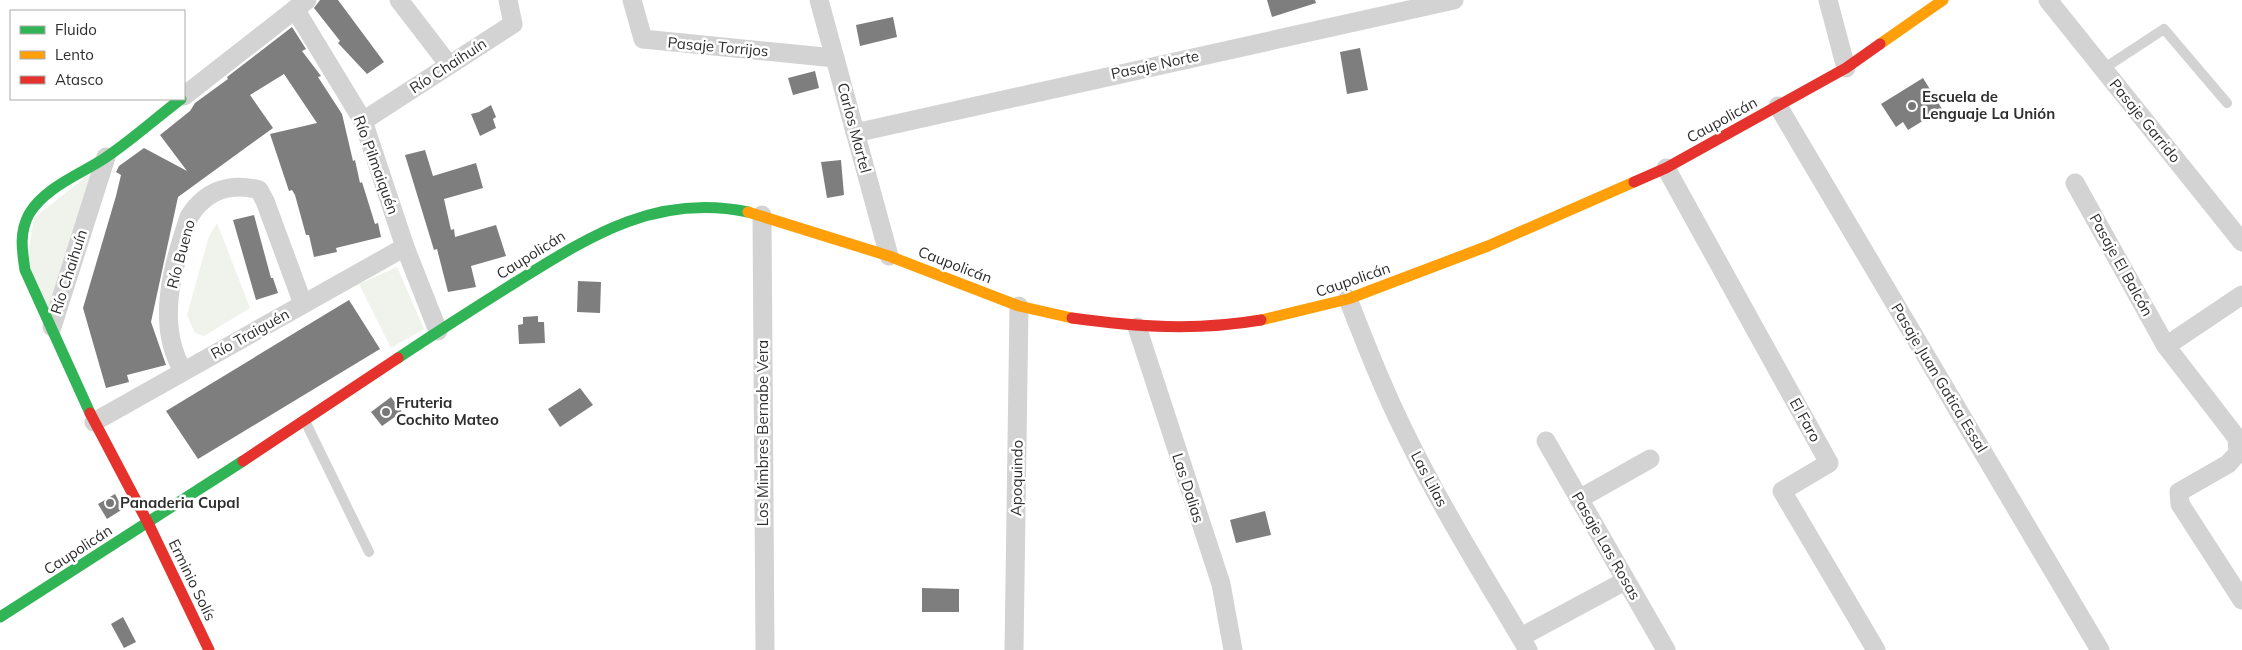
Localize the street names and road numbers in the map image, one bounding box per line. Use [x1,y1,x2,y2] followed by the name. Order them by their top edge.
[667,33,769,60] street label: Pasaje Torrijos
[406,34,490,97] street label: Río Chaihuín
[1109,46,1201,83] street label: Pasaje Norte
[2106,75,2185,166] street label: Pasaje Garrido
[833,81,876,175] street label: Carlos Martel
[1683,92,1760,147] street label: Caupolicán
[350,113,403,217] street label: Río Pilmaiquén
[2085,210,2157,319] street label: Pasaje El Balcón
[162,217,199,291] street label: Río Bueno
[493,226,569,283] street label: Caupolicán
[46,227,91,317] street label: Río Chaihuín
[916,242,995,287] street label: Caupolicán
[1313,258,1393,301] street label: Caupolicán
[1887,300,1992,456] street label: Pasaje Juan Gatica Essal
[207,304,292,363] street label: Río Traiguén
[753,340,772,526] street label: Los Mimbres Bernabe Vera
[1786,394,1825,445] street label: El Faro
[1006,440,1027,516] street label: Apoquindo
[1407,448,1452,510] street label: Las Lilas
[1168,451,1209,525] street label: Las Dalias
[1568,488,1645,603] street label: Pasaje Las Rosas
[40,520,115,579] street label: Caupolicán
[165,536,220,624] street label: Erminio Solís

